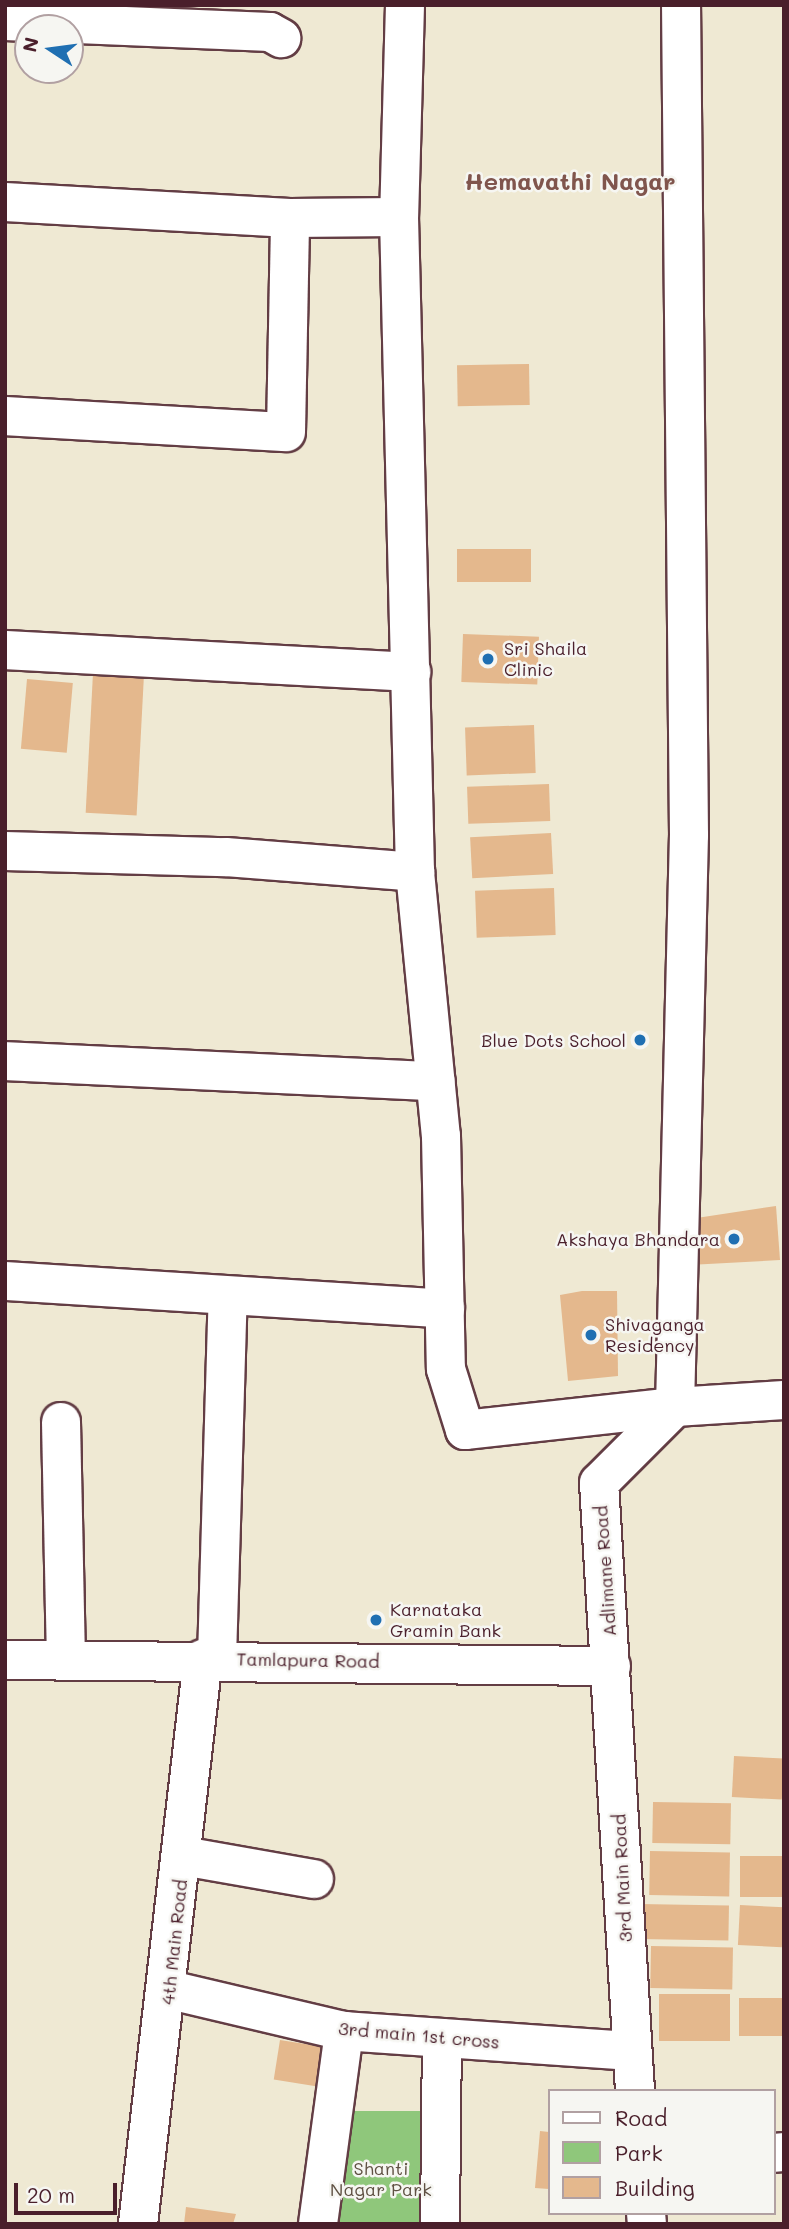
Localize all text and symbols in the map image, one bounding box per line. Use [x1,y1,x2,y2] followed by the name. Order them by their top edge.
[14,14,84,84] north arrow
[16,35,44,54] text: N
[464,167,676,195] district label: Hemavathi Nagar
[504,638,587,680] place label: Sri Shaila Clinic
[478,649,498,669] marker: Sri Shaila Clinic
[481,1029,626,1051] place label: Blue Dots School
[632,1032,648,1048] marker: Blue Dots School
[556,1228,720,1250] place label: Akshaya Bhandara
[726,1231,742,1247] marker: Akshaya Bhandara
[605,1314,705,1356] place label: Shivaganga Residency
[583,1327,599,1343] marker: Shivaganga Residency
[590,1505,620,1637] street label: Adlimane Road
[390,1599,501,1642] place label: Karnataka Gramin Bank
[368,1612,384,1628] marker: Karnataka Gramin Bank
[236,1648,380,1672] street label: Tamlapura Road
[608,1813,636,1943] street label: 3rd Main Road
[157,1878,191,2006] street label: 4th Main Road
[337,2017,501,2053] street label: 3rd main 1st cross
[548,2089,775,2215] legend
[615,2104,667,2131] text: Road
[615,2139,663,2166] text: Park
[330,2158,432,2200] park label: Shanti Nagar Park
[18,2170,121,2214] scale bar
[615,2174,695,2201] text: Building
[27,2181,75,2208] text: 20 m

